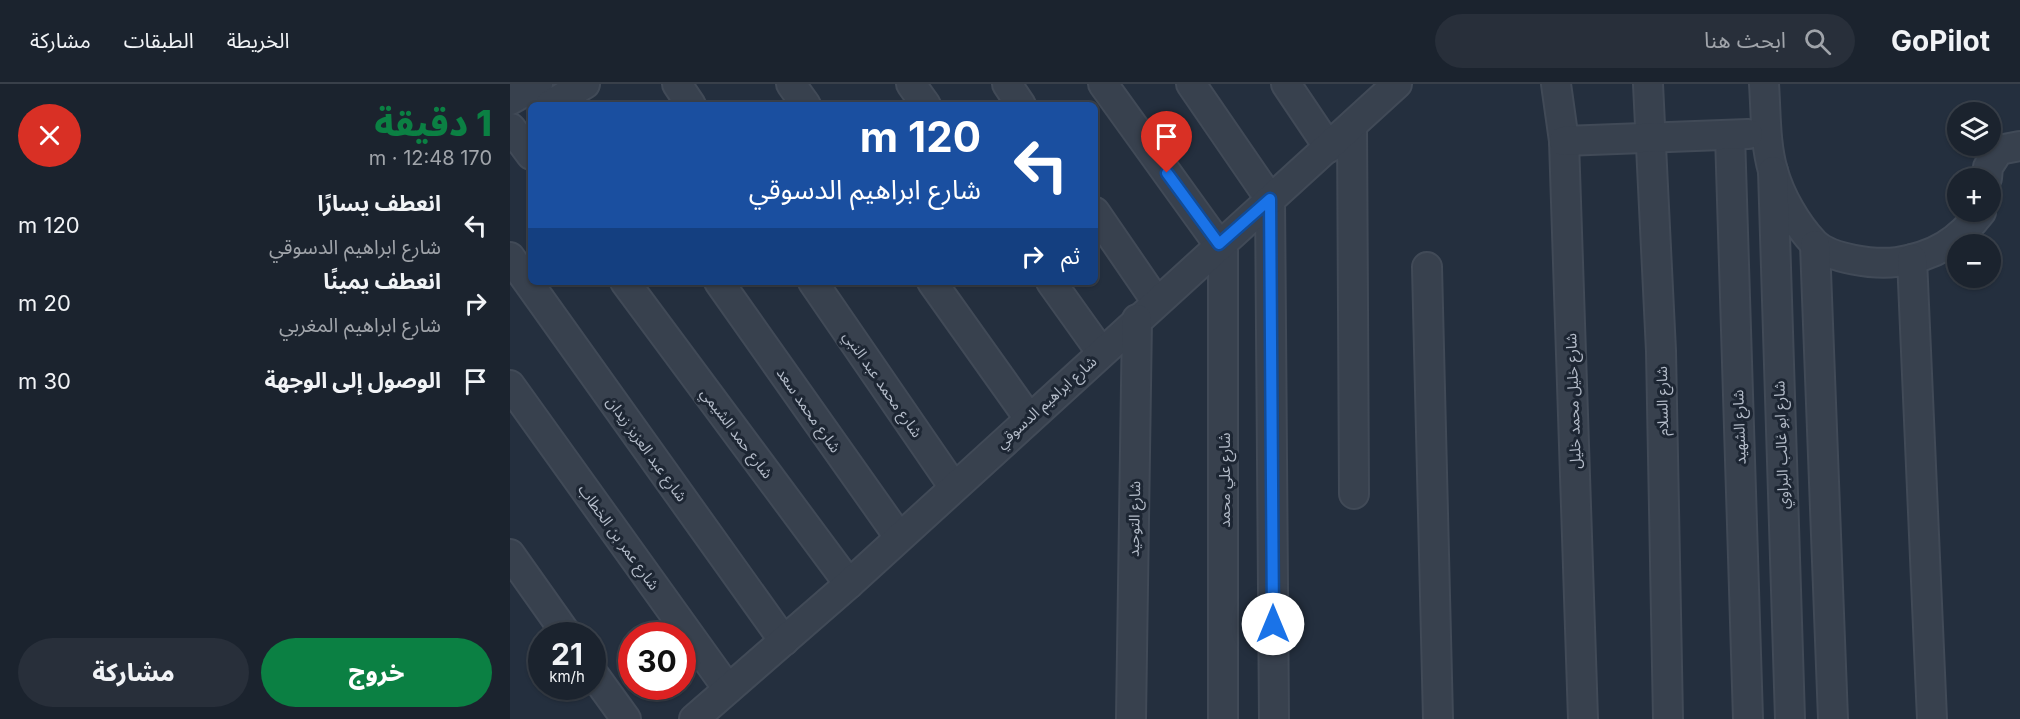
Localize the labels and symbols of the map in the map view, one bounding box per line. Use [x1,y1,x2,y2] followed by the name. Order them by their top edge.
[1141,111,1192,173] pin
[837,327,927,443] street label: شارع محمد عبد النبي
[1561,333,1588,469] street label: شارع خليل محمد خليل
[992,352,1103,454] street label: شارع ابراهيم الدسوقي
[770,364,845,458] street label: شارع محمد سعد
[1652,366,1675,436] street label: شارع السلام
[1769,380,1796,510] street label: شارع ابو غالب البراوي
[694,384,777,484] street label: شارع حمد الشيمي
[1728,389,1753,465] street label: شارع الشهيد
[600,393,692,507] street label: شارع عبد العزيز زيدان
[1215,432,1237,527] street label: شارع علي محمد
[572,480,664,595] street label: شارع عمر بن الخطاب
[1124,481,1147,557] street label: شارع التوحيد
[1241,592,1305,656] position arrow
[618,622,696,700] speed limit sign: 30

